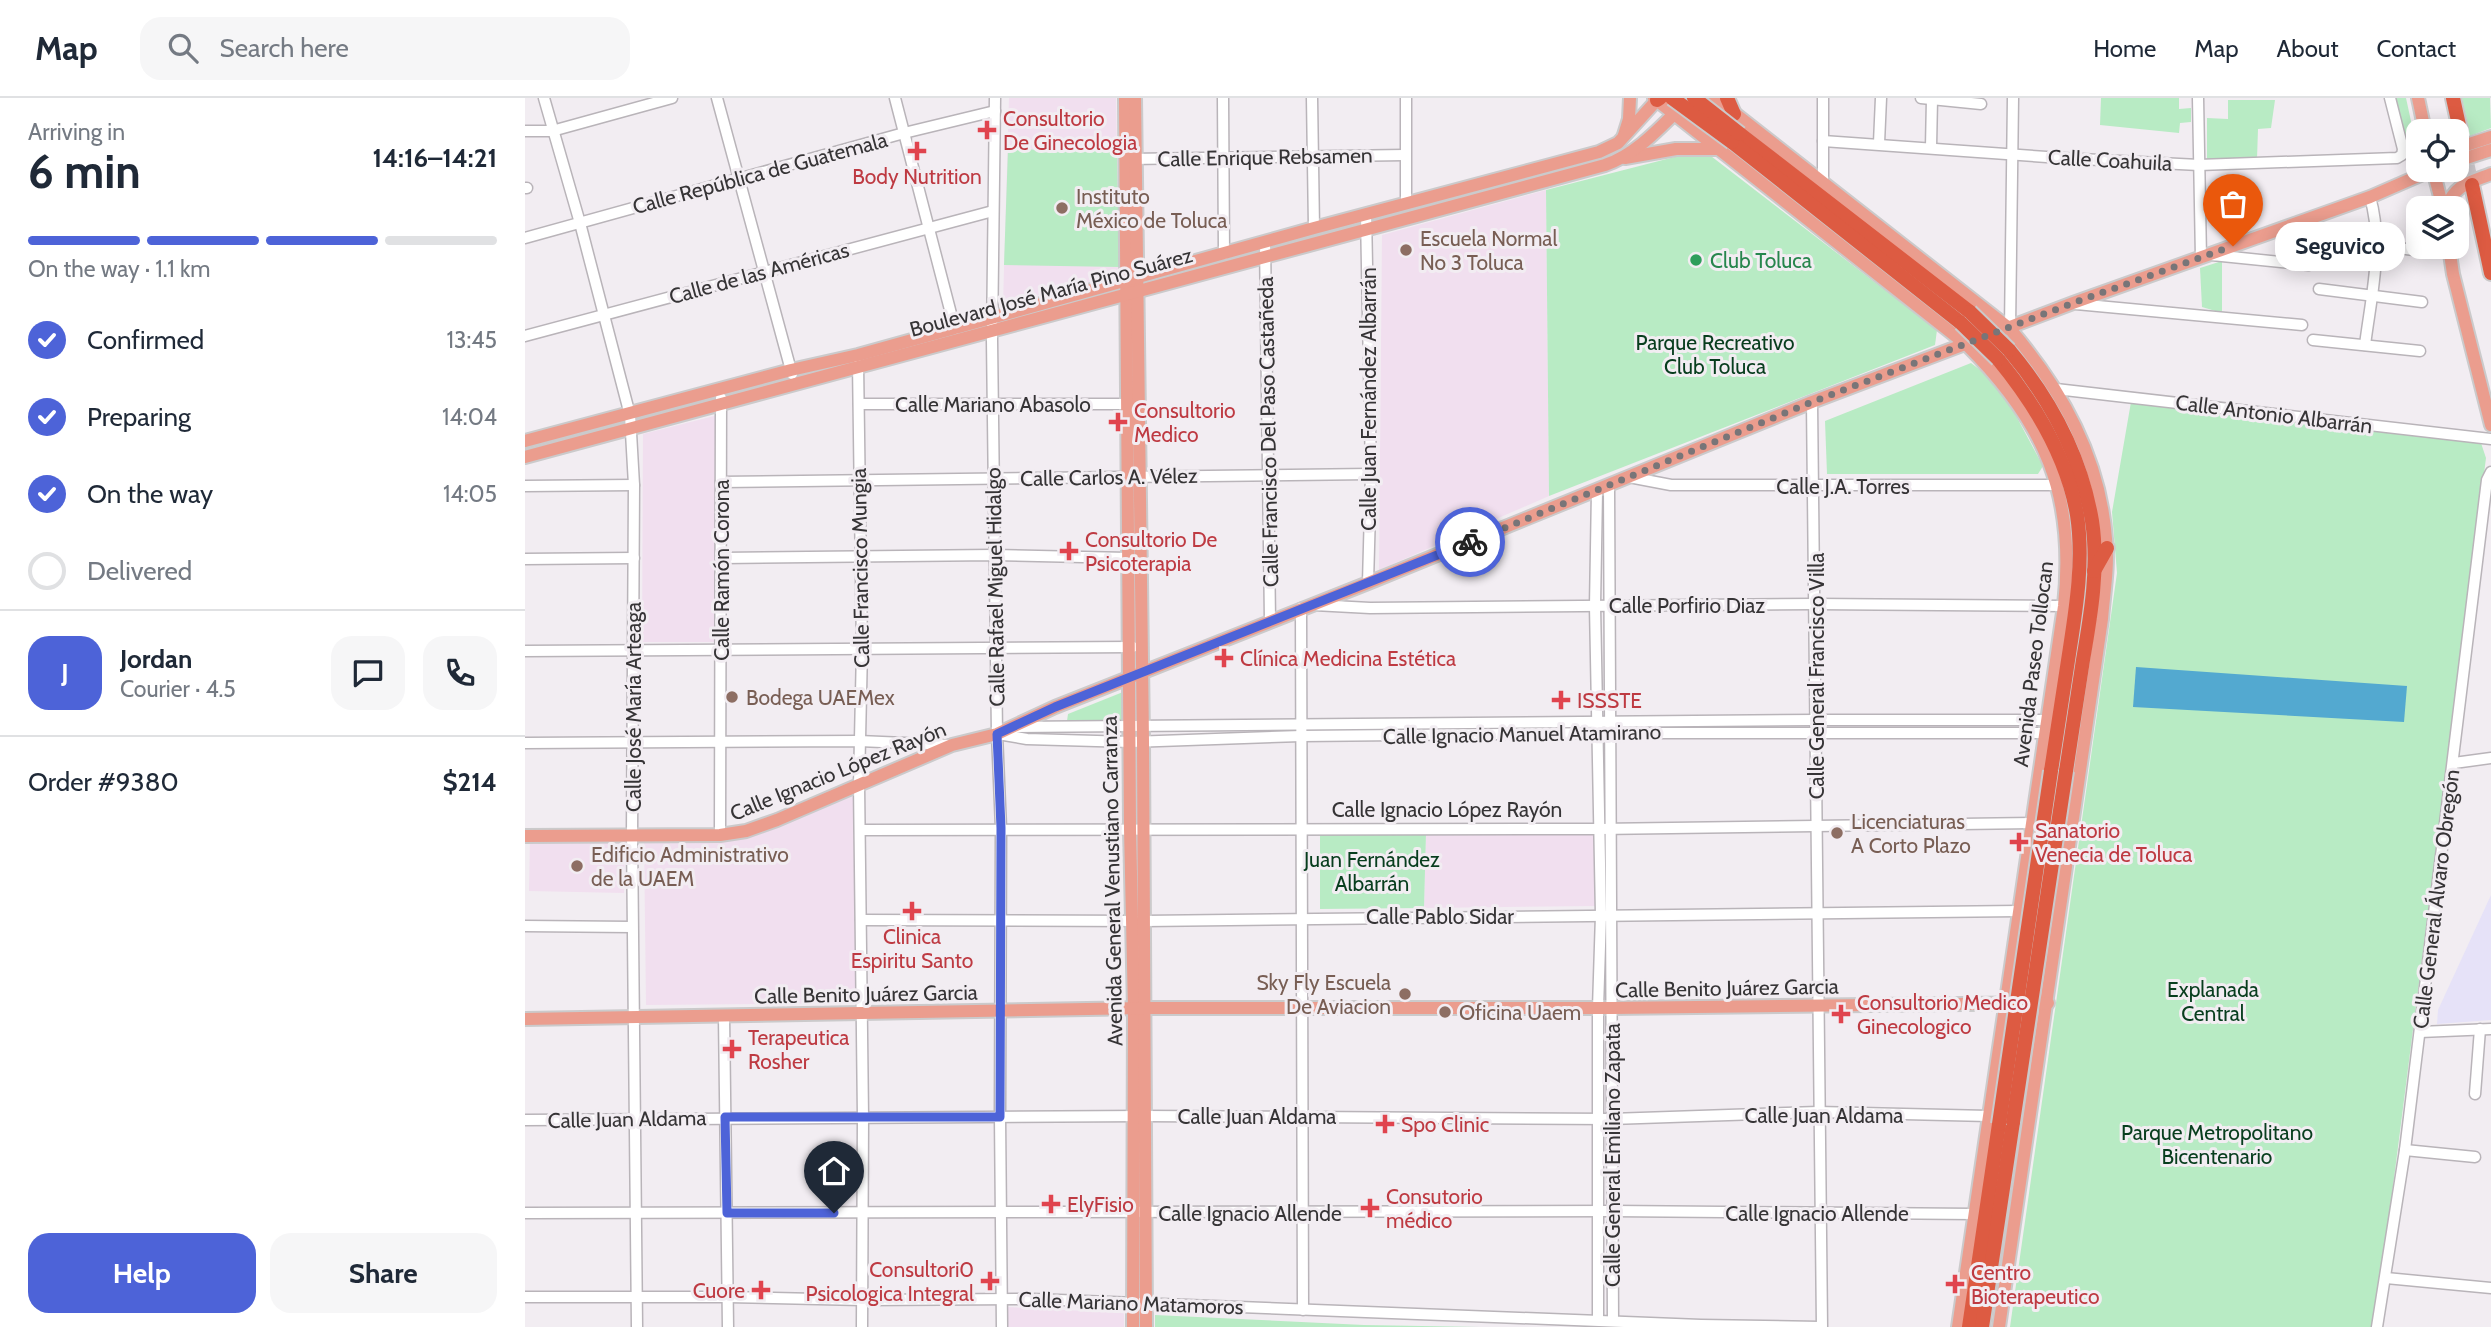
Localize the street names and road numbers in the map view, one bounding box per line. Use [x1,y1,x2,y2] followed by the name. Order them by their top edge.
[630,127,890,219] street label: Calle República de Guatemala
[1157,143,1373,171] street label: Calle Enrique Rebsamen
[2047,144,2173,176] street label: Calle Coahuila
[666,237,852,309] street label: Calle de las Américas
[907,242,1195,342] street label: Boulevard José María Pino Suárez
[1356,267,1381,531] street label: Calle Juan Fernández Albarrán
[1253,277,1283,587] street label: Calle Francisco Del Paso Castañeda
[2174,390,2374,438] street label: Calle Antonio Albarrán
[895,392,1091,417] street label: Calle Mariano Abasolo
[1020,463,1198,491] street label: Calle Carlos A. Vélez
[980,467,1010,707] street label: Calle Rafael Miguel Hidalgo
[846,468,874,668] street label: Calle Francisco Mungia
[1776,474,1910,499] street label: Calle J.A. Torres
[709,479,734,661] street label: Calle Ramón Corona
[1804,553,1829,799] street label: Calle General Francisco Villa
[2008,560,2058,768] street label: Avenida Paseo Tollocan
[1609,593,1765,618] street label: Calle Porfirio Diaz
[621,602,646,812] street label: Calle José María Arteaga
[726,716,950,826] street label: Calle Ignacio López Rayón
[1097,716,1127,1046] street label: Avenida General Venustiano Carranza
[1383,719,1661,749] street label: Calle Ignacio Manuel Atamirano
[2408,768,2464,1030] street label: Calle General Álvaro Obregón
[1332,797,1562,822] street label: Calle Ignacio López Rayón
[1366,904,1514,929] street label: Calle Pablo Sidar
[1615,974,1839,1002] street label: Calle Benito Juárez Garcia
[754,980,978,1008] street label: Calle Benito Juárez Garcia
[1600,1023,1625,1287] street label: Calle General Emiliano Zapata
[1745,1103,1903,1128] street label: Calle Juan Aldama
[1178,1104,1336,1129] street label: Calle Juan Aldama
[547,1105,707,1133] street label: Calle Juan Aldama
[1158,1201,1342,1226] street label: Calle Ignacio Allende
[1725,1201,1909,1226] street label: Calle Ignacio Allende
[1018,1287,1244,1319] street label: Calle Mariano Matamoros

